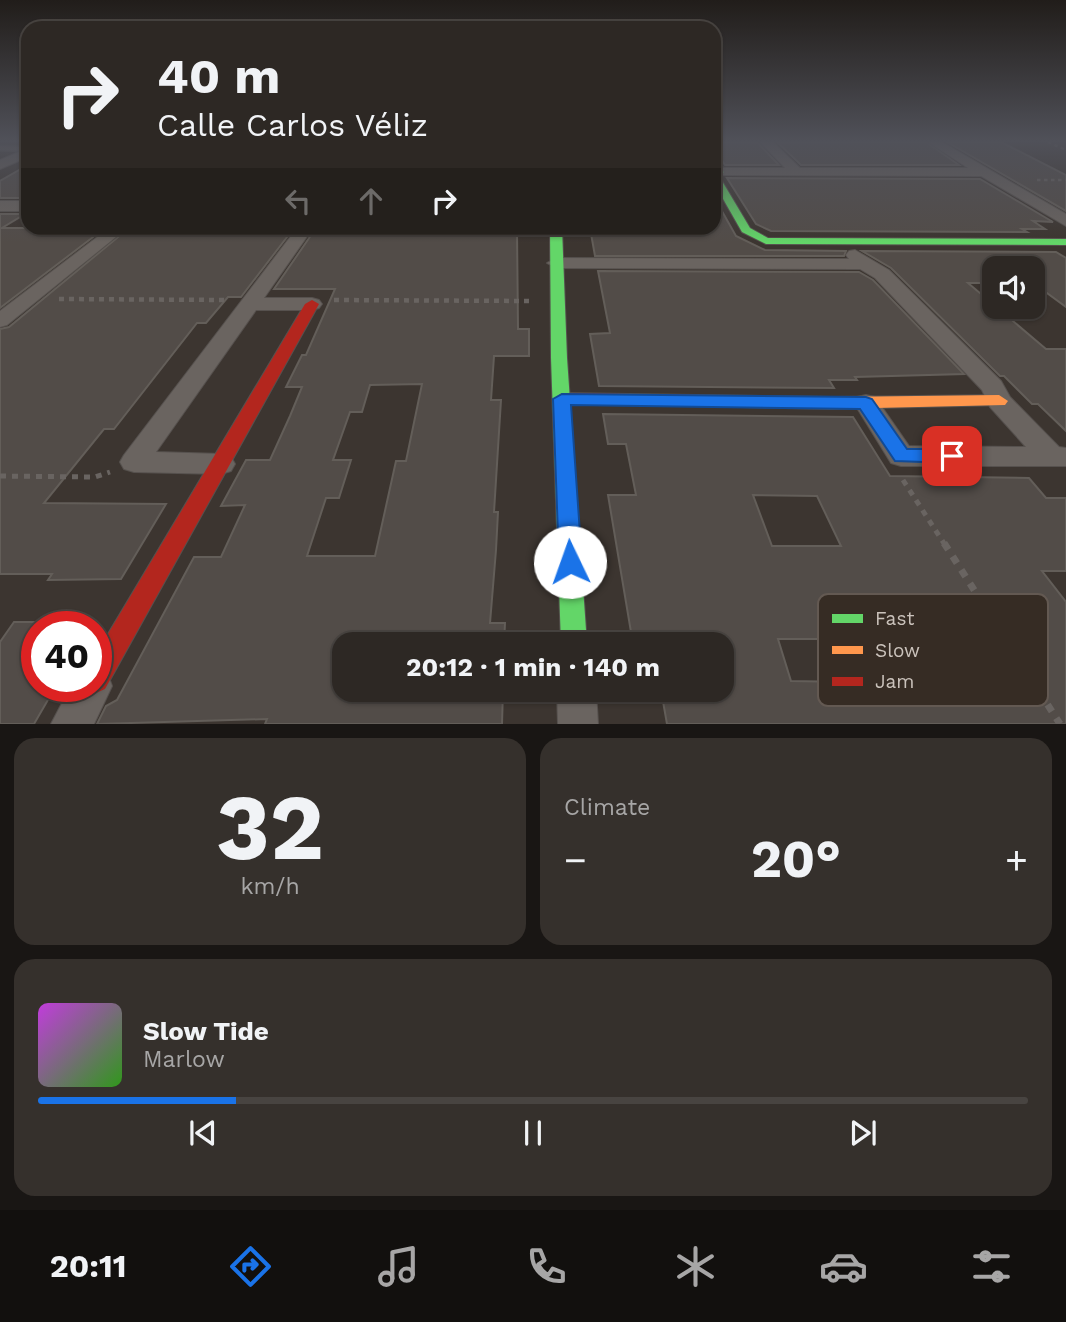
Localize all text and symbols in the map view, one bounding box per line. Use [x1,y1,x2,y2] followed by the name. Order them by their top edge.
[157,47,280,105] text: 40 m
[42,49,133,140] icon: right
[157,106,428,144] text: Calle Carlos Véliz
[279,182,317,220] icon: left
[352,182,390,220] icon: ahead
[425,182,463,220] icon: right
[982,256,1045,319] map controls
[982,256,1045,319] button: sound
[922,426,982,486] pin
[933,437,971,475] icon: arrive
[533,525,607,599] position arrow
[818,594,1048,706] legend
[875,607,914,630] text: Fast
[21,611,112,702] speed limit sign: 40
[875,639,920,662] text: Slow
[406,652,660,682] text: 20:12 · 1 min · 140 m
[875,670,914,693] text: Jam
[216,774,324,881] text: 32
[564,794,650,821] text: Climate
[751,829,841,890] text: 20°
[564,838,587,882] text: −
[1005,838,1028,882] text: +
[240,873,300,900] text: km/h
[143,1016,269,1046] text: Slow Tide
[143,1046,225,1073] text: Marlow
[184,1114,222,1152] icon: previous
[514,1114,552,1152] icon: pause
[844,1114,882,1152] icon: next
[226,1242,275,1291] icon: directions
[374,1242,423,1291] icon: music
[522,1242,571,1291] icon: phone
[671,1242,720,1291] icon: climate
[819,1242,868,1291] icon: car
[967,1242,1016,1291] icon: filters
[50,1247,127,1285] text: 20:11

